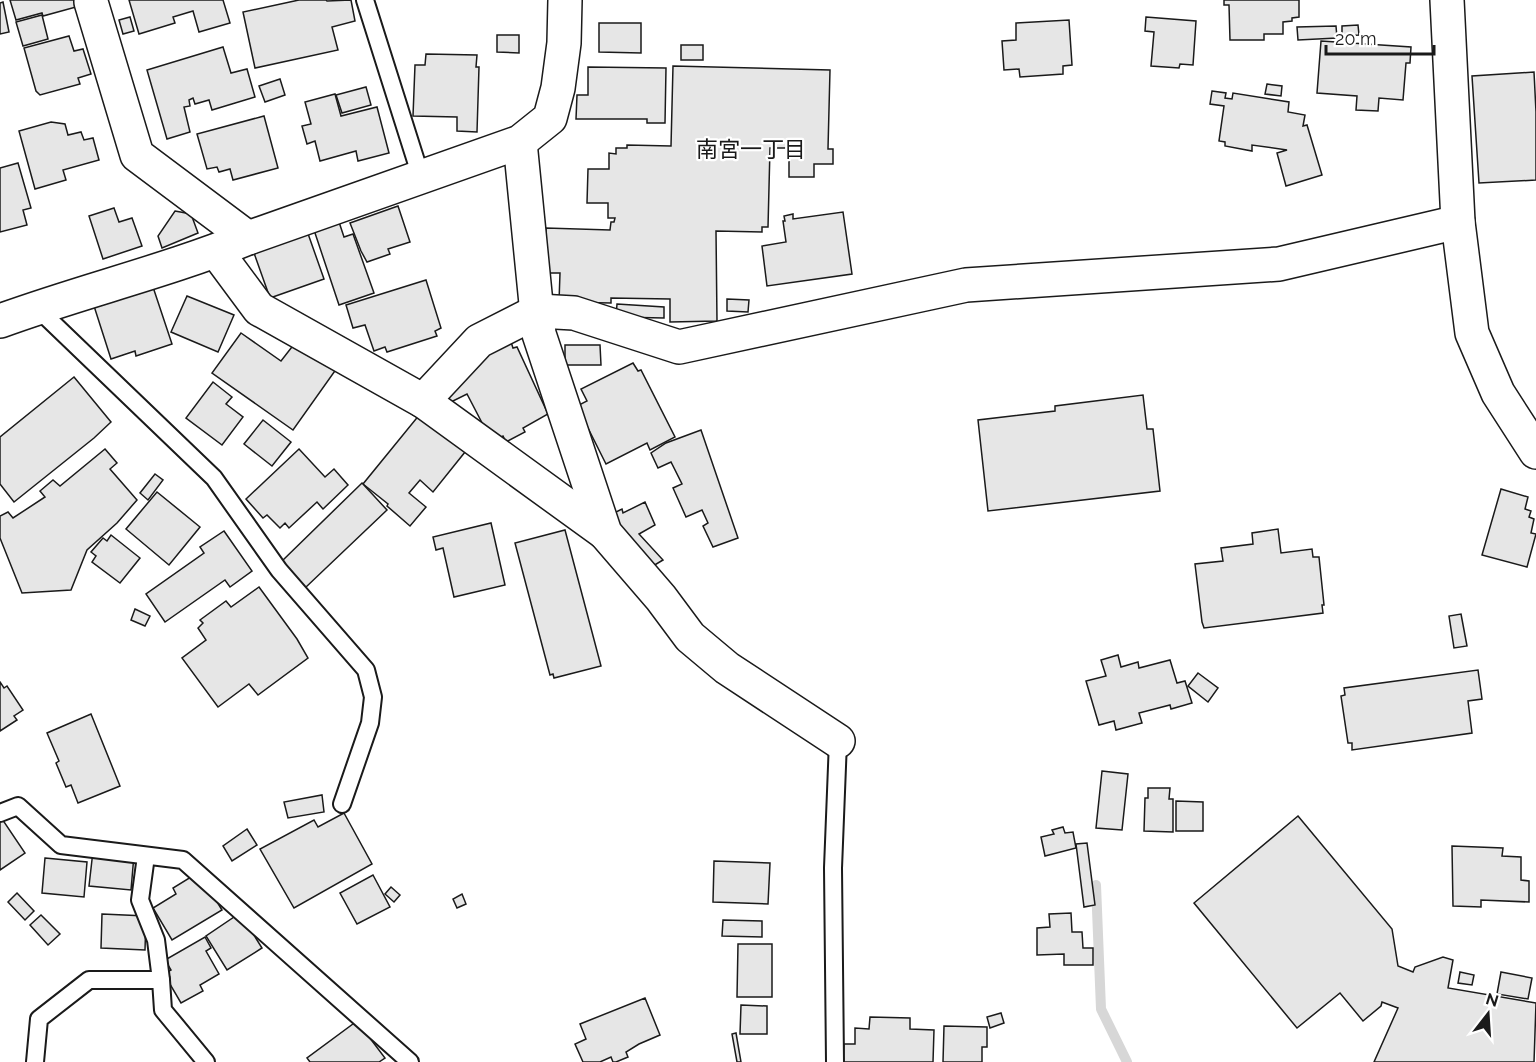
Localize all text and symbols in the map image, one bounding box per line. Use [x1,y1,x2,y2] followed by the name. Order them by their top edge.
[1326,18,1434,56] scale bar
[1335,28,1377,49] text: 20 m
[696,136,806,162] district label: 南宮一丁目
[1458,984,1518,1044] north arrow
[1484,989,1501,1011] text: N

